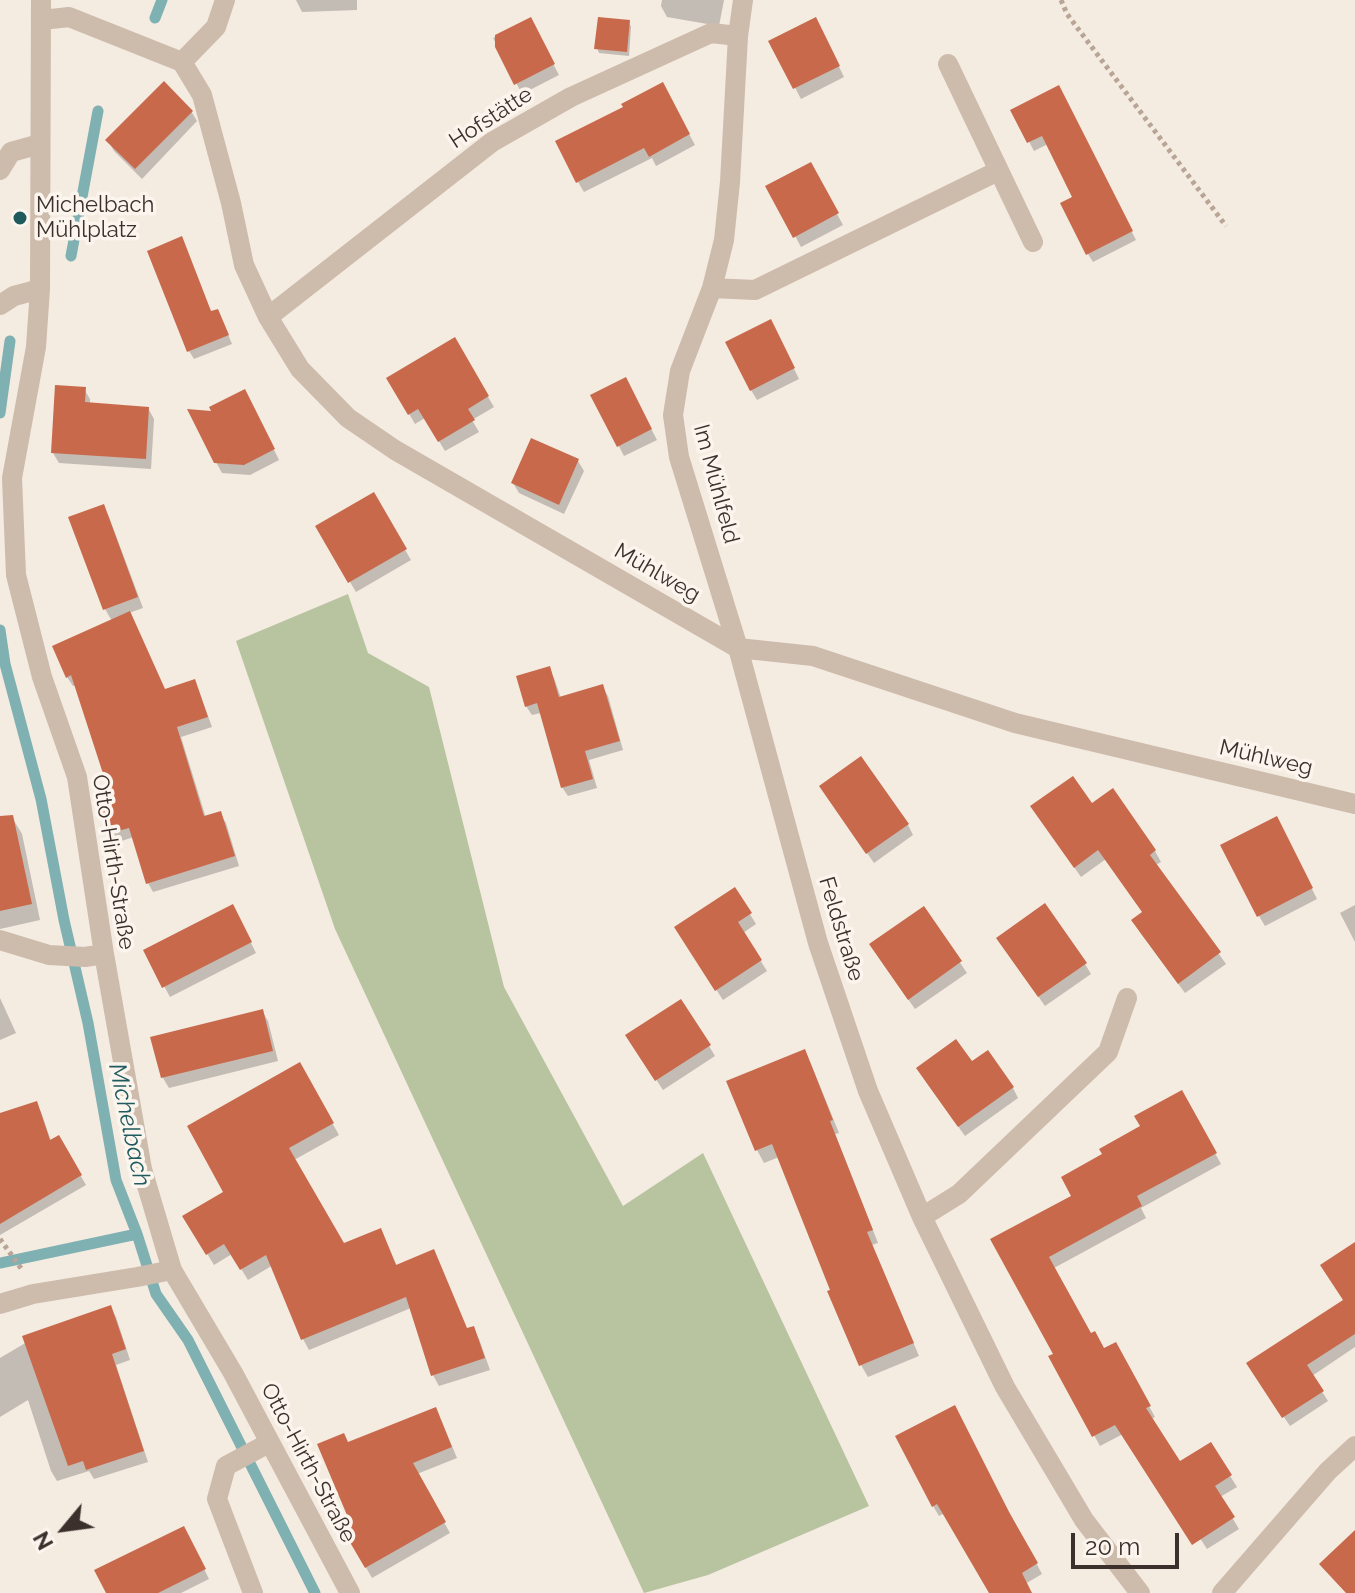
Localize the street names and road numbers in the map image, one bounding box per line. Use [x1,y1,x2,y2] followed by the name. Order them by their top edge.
[445,81,537,155] street label: Hofstätte
[687,422,745,546] street label: Im Mühlfeld
[609,538,705,608] street label: Mühlweg
[1217,734,1315,782] street label: Mühlweg
[86,773,140,951] street label: Otto-Hirth-Straße
[813,874,869,984] street label: Feldstraße
[255,1379,361,1547] street label: Otto-Hirth-Straße

